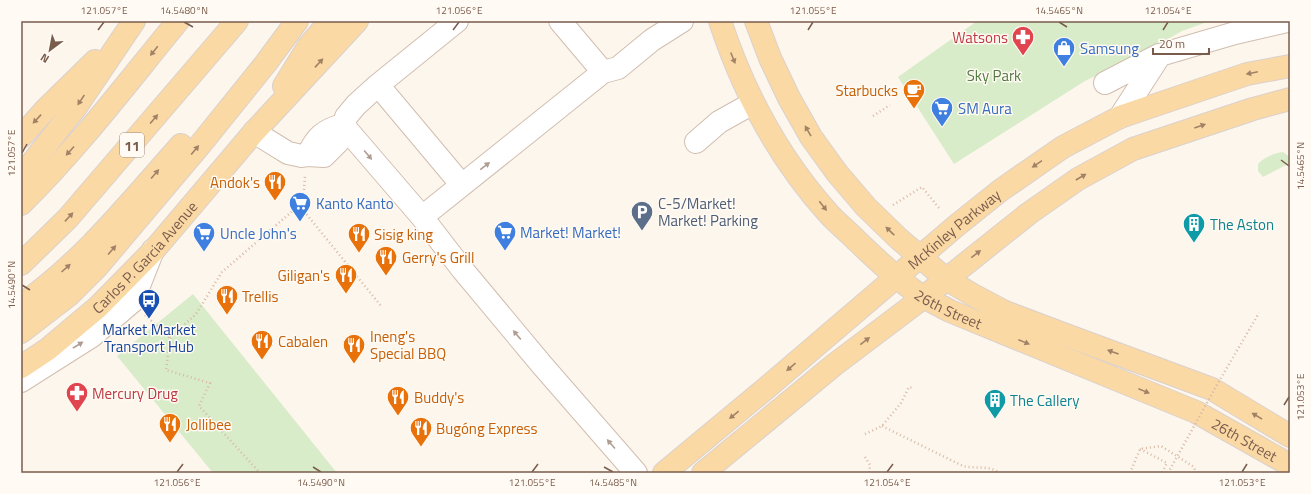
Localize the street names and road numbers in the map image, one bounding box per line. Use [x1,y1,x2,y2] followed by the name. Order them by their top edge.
[120,133,144,157] road number: 11
[902,183,1005,274] street label: McKinley Parkway
[87,196,203,319] street label: Carlos P. Garcia Avenue
[910,283,986,335] street label: 26th Street
[1208,412,1282,468] street label: 26th Street

